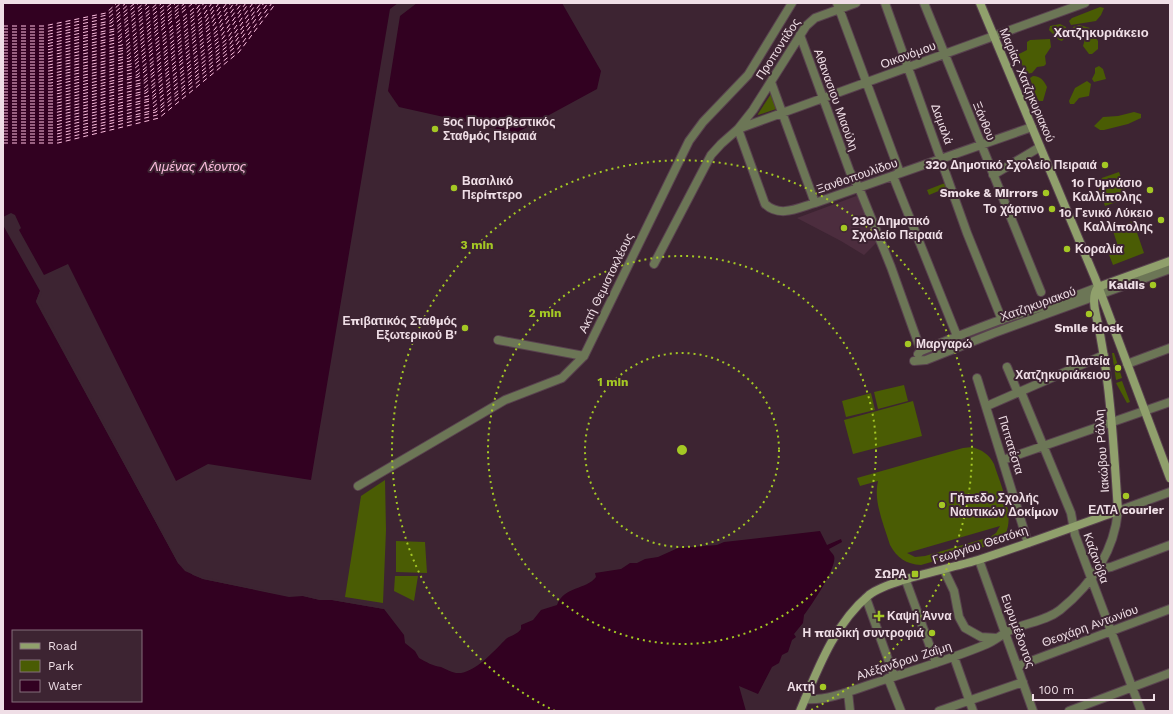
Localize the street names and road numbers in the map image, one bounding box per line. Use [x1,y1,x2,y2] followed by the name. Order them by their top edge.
[753,16,803,82] street label: Προποντίδος
[997,26,1057,144] street label: Μαρίας Χατζηκυριακού
[878,39,938,71] street label: Οικονόμου
[811,47,861,153] street label: Αθανασιου Μιαούλη
[970,100,998,142] street label: Ξάνθου
[928,102,956,146] street label: Δαμαλά
[815,156,899,196] street label: Ξανθοπουλίδου
[576,231,636,335] street label: Ακτή Θεμιστοκλέους
[998,284,1078,324] street label: Χατζηκυριακού
[1092,409,1112,493] street label: Ιακώβου Ράλλη
[995,414,1027,476] street label: Παπατέστα
[931,523,1029,567] street label: Γεωργίου Θεοτόκη
[1080,531,1112,585] street label: Καζανόβα
[998,592,1038,670] street label: Ευρυμέδοντος
[1040,602,1140,650] street label: Θεοχάρη Αντωνίου
[855,639,953,683] street label: Αλέξανδρου Ζαΐμη

